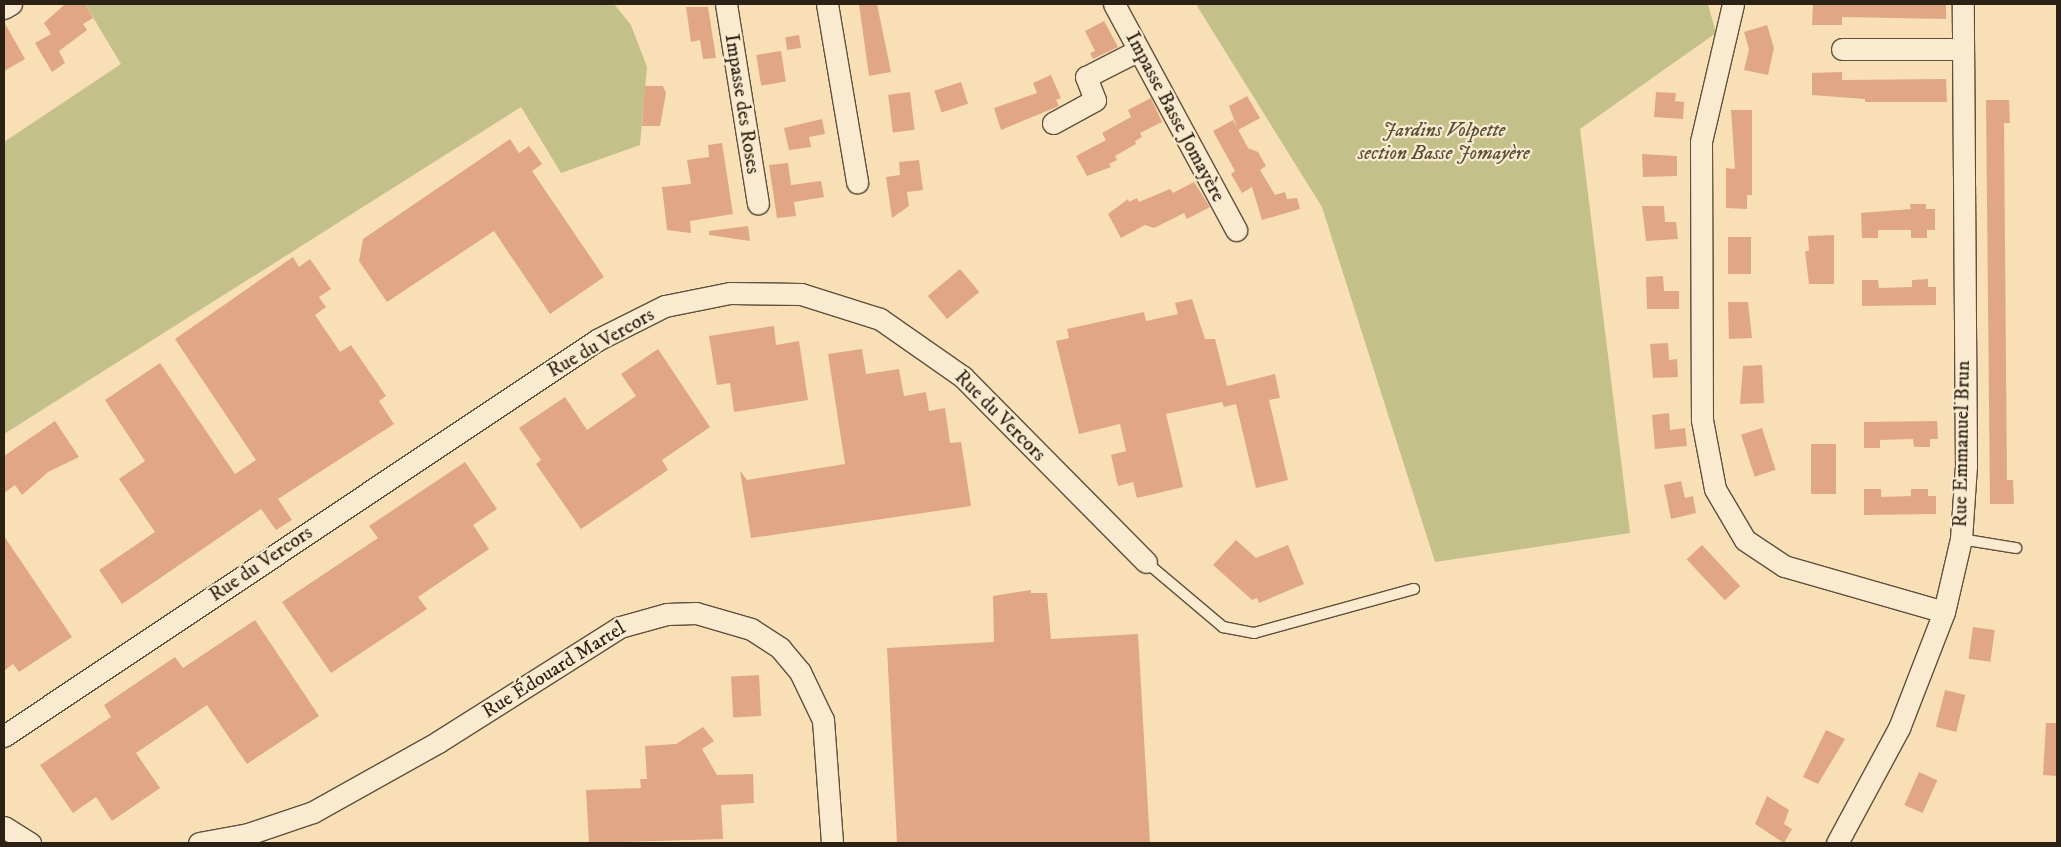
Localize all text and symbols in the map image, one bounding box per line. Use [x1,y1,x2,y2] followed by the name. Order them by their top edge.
[1120,28,1230,206] street label: Impasse Basse Jomayère
[719,32,765,176] street label: Impasse des Roses
[1358,118,1530,165] park label: Jardins Volpette section Basse Jomayère
[543,303,659,383] street label: Rue du Vercors
[1949,360,1975,528] street label: Rue Emmanuel Brun
[949,365,1051,467] street label: Rue du Vercors
[205,521,317,607] street label: Rue du Vercors
[478,616,630,724] street label: Rue Édouard Martel

